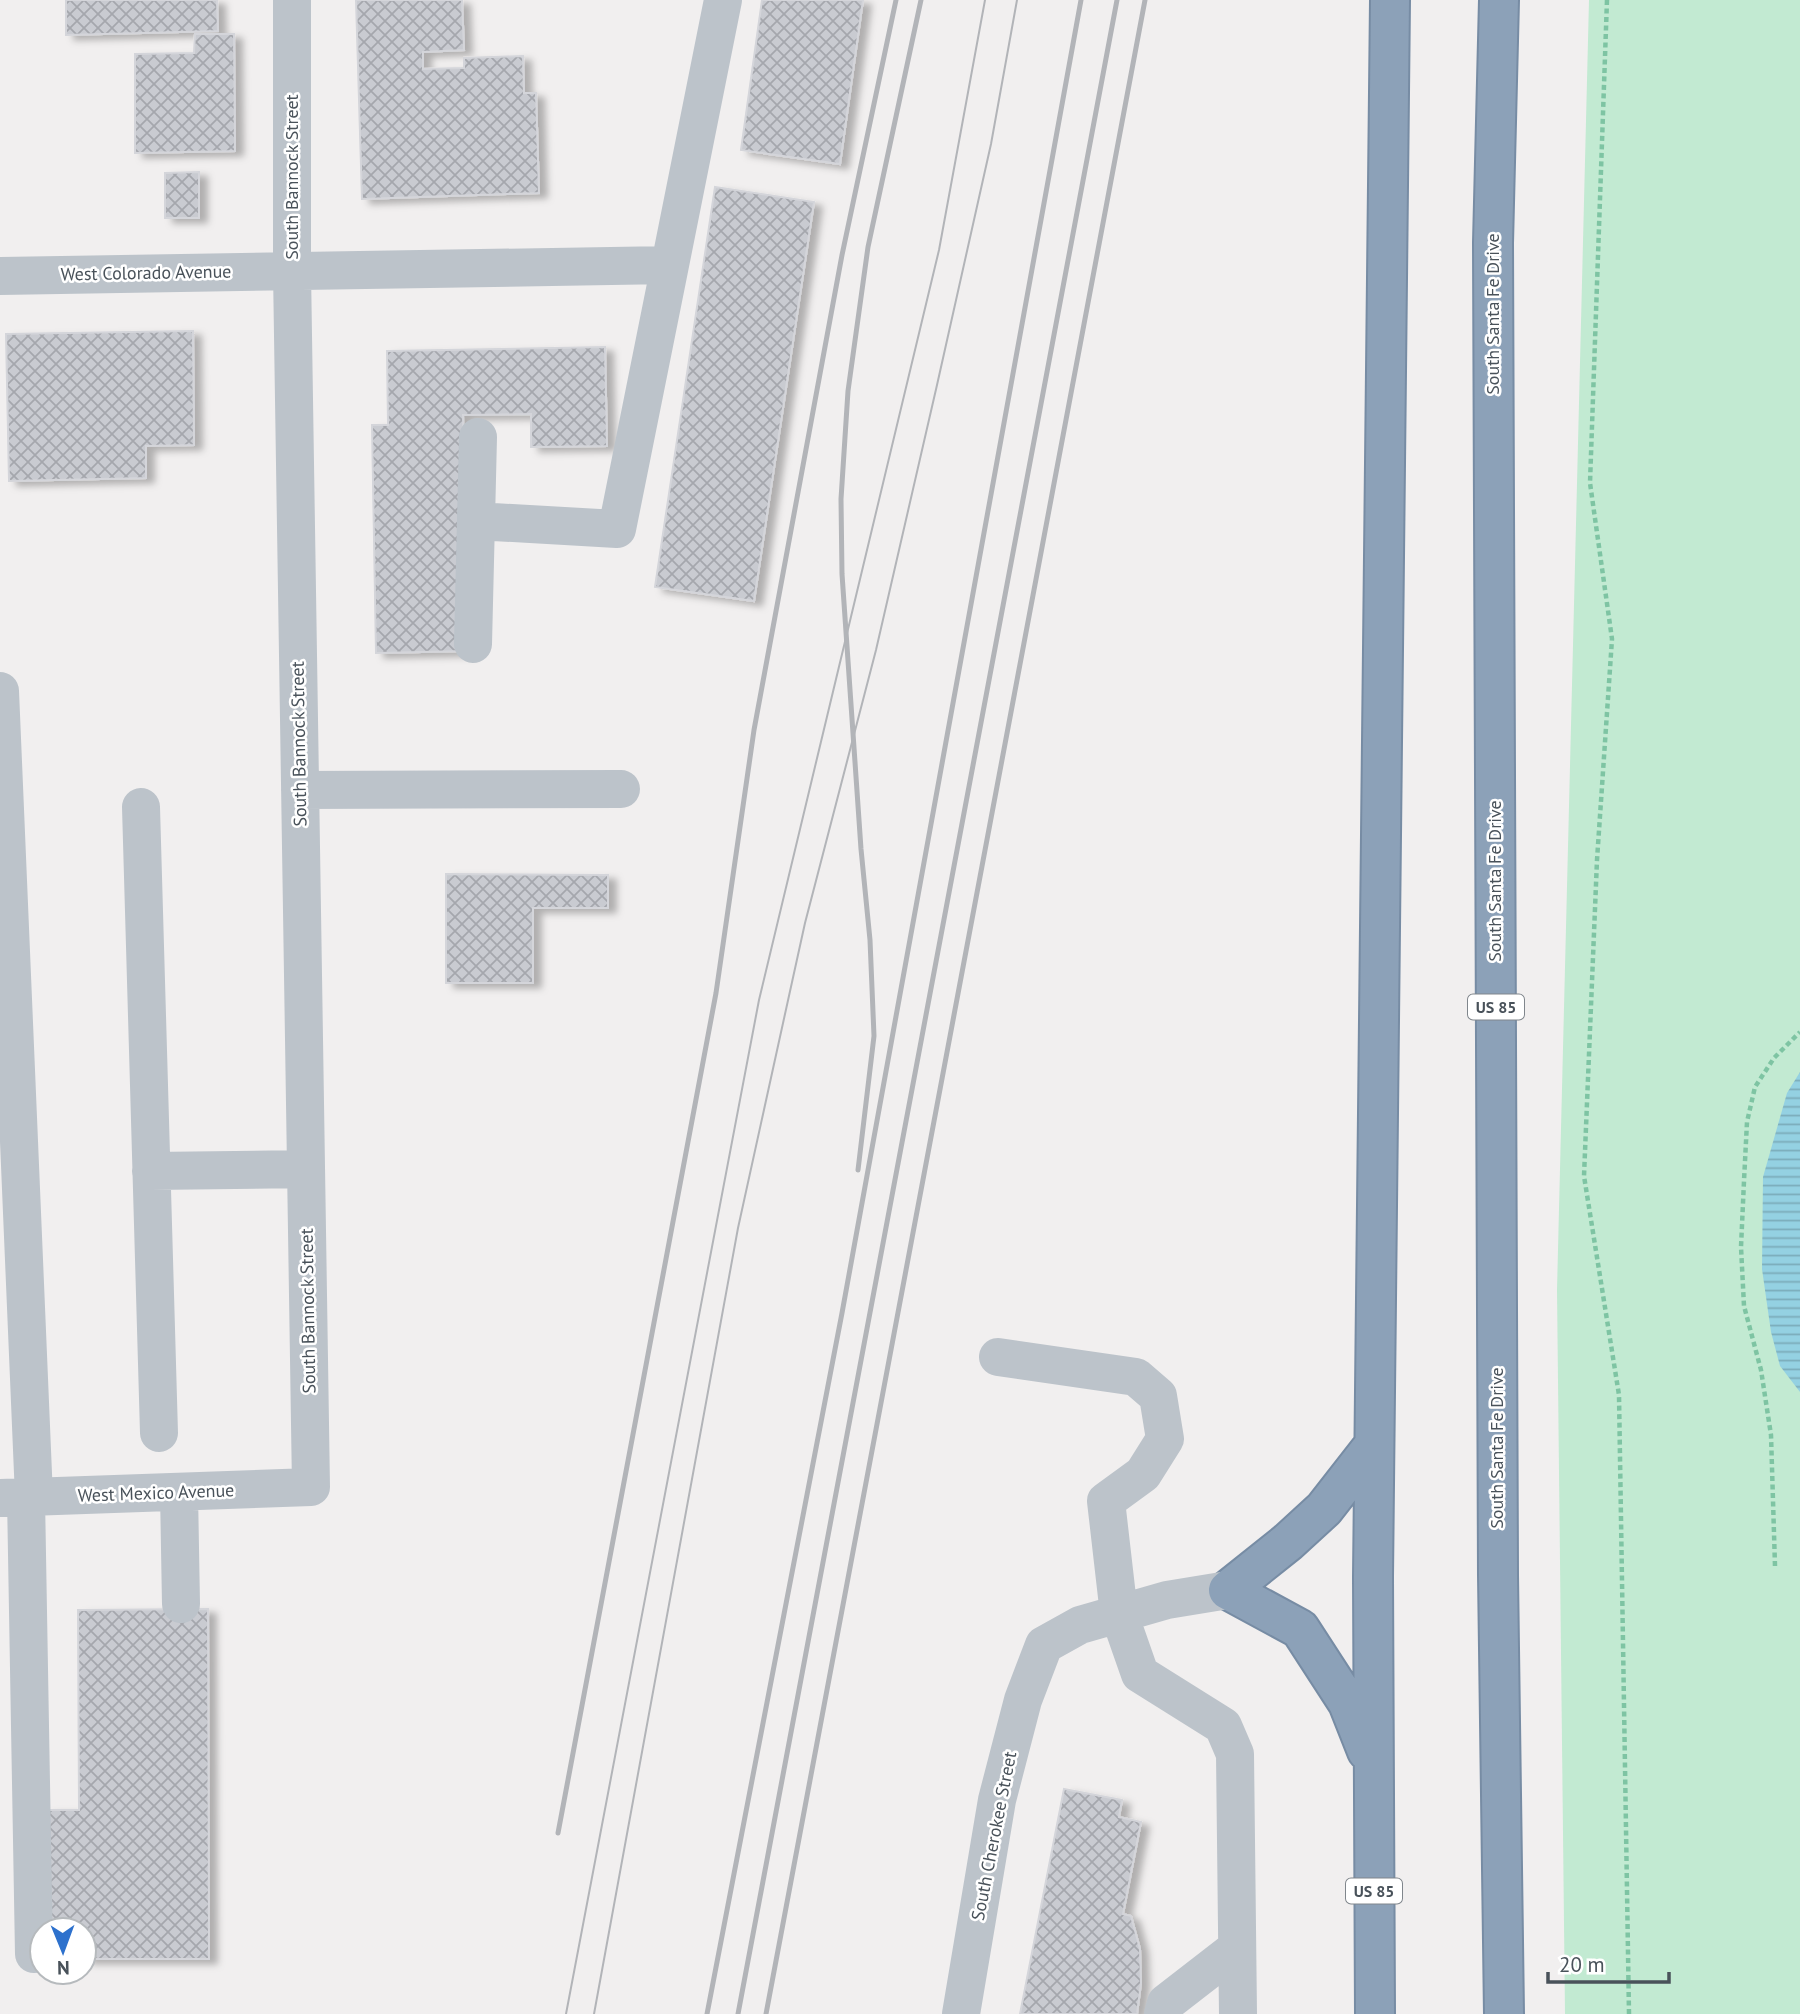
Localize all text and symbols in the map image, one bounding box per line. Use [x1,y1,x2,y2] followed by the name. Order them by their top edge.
[280,94,303,260] street label: South Bannock Street
[1481,233,1504,395] street label: South Santa Fe Drive
[60,260,232,285] street label: West Colorado Avenue
[286,661,311,827] street label: South Bannock Street
[1483,800,1506,962] street label: South Santa Fe Drive
[1468,995,1524,1020] road number: US 85
[295,1228,320,1394] street label: South Bannock Street
[1485,1367,1508,1529] street label: South Santa Fe Drive
[77,1478,235,1507] street label: West Mexico Avenue
[966,1749,1021,1923] street label: South Cherokee Street
[1346,1879,1402,1904] road number: US 85
[28,1916,98,1986] north arrow
[1548,1940,1669,1984] scale bar
[1559,1951,1605,1978] text: 20 m
[57,1956,70,1980] text: N

